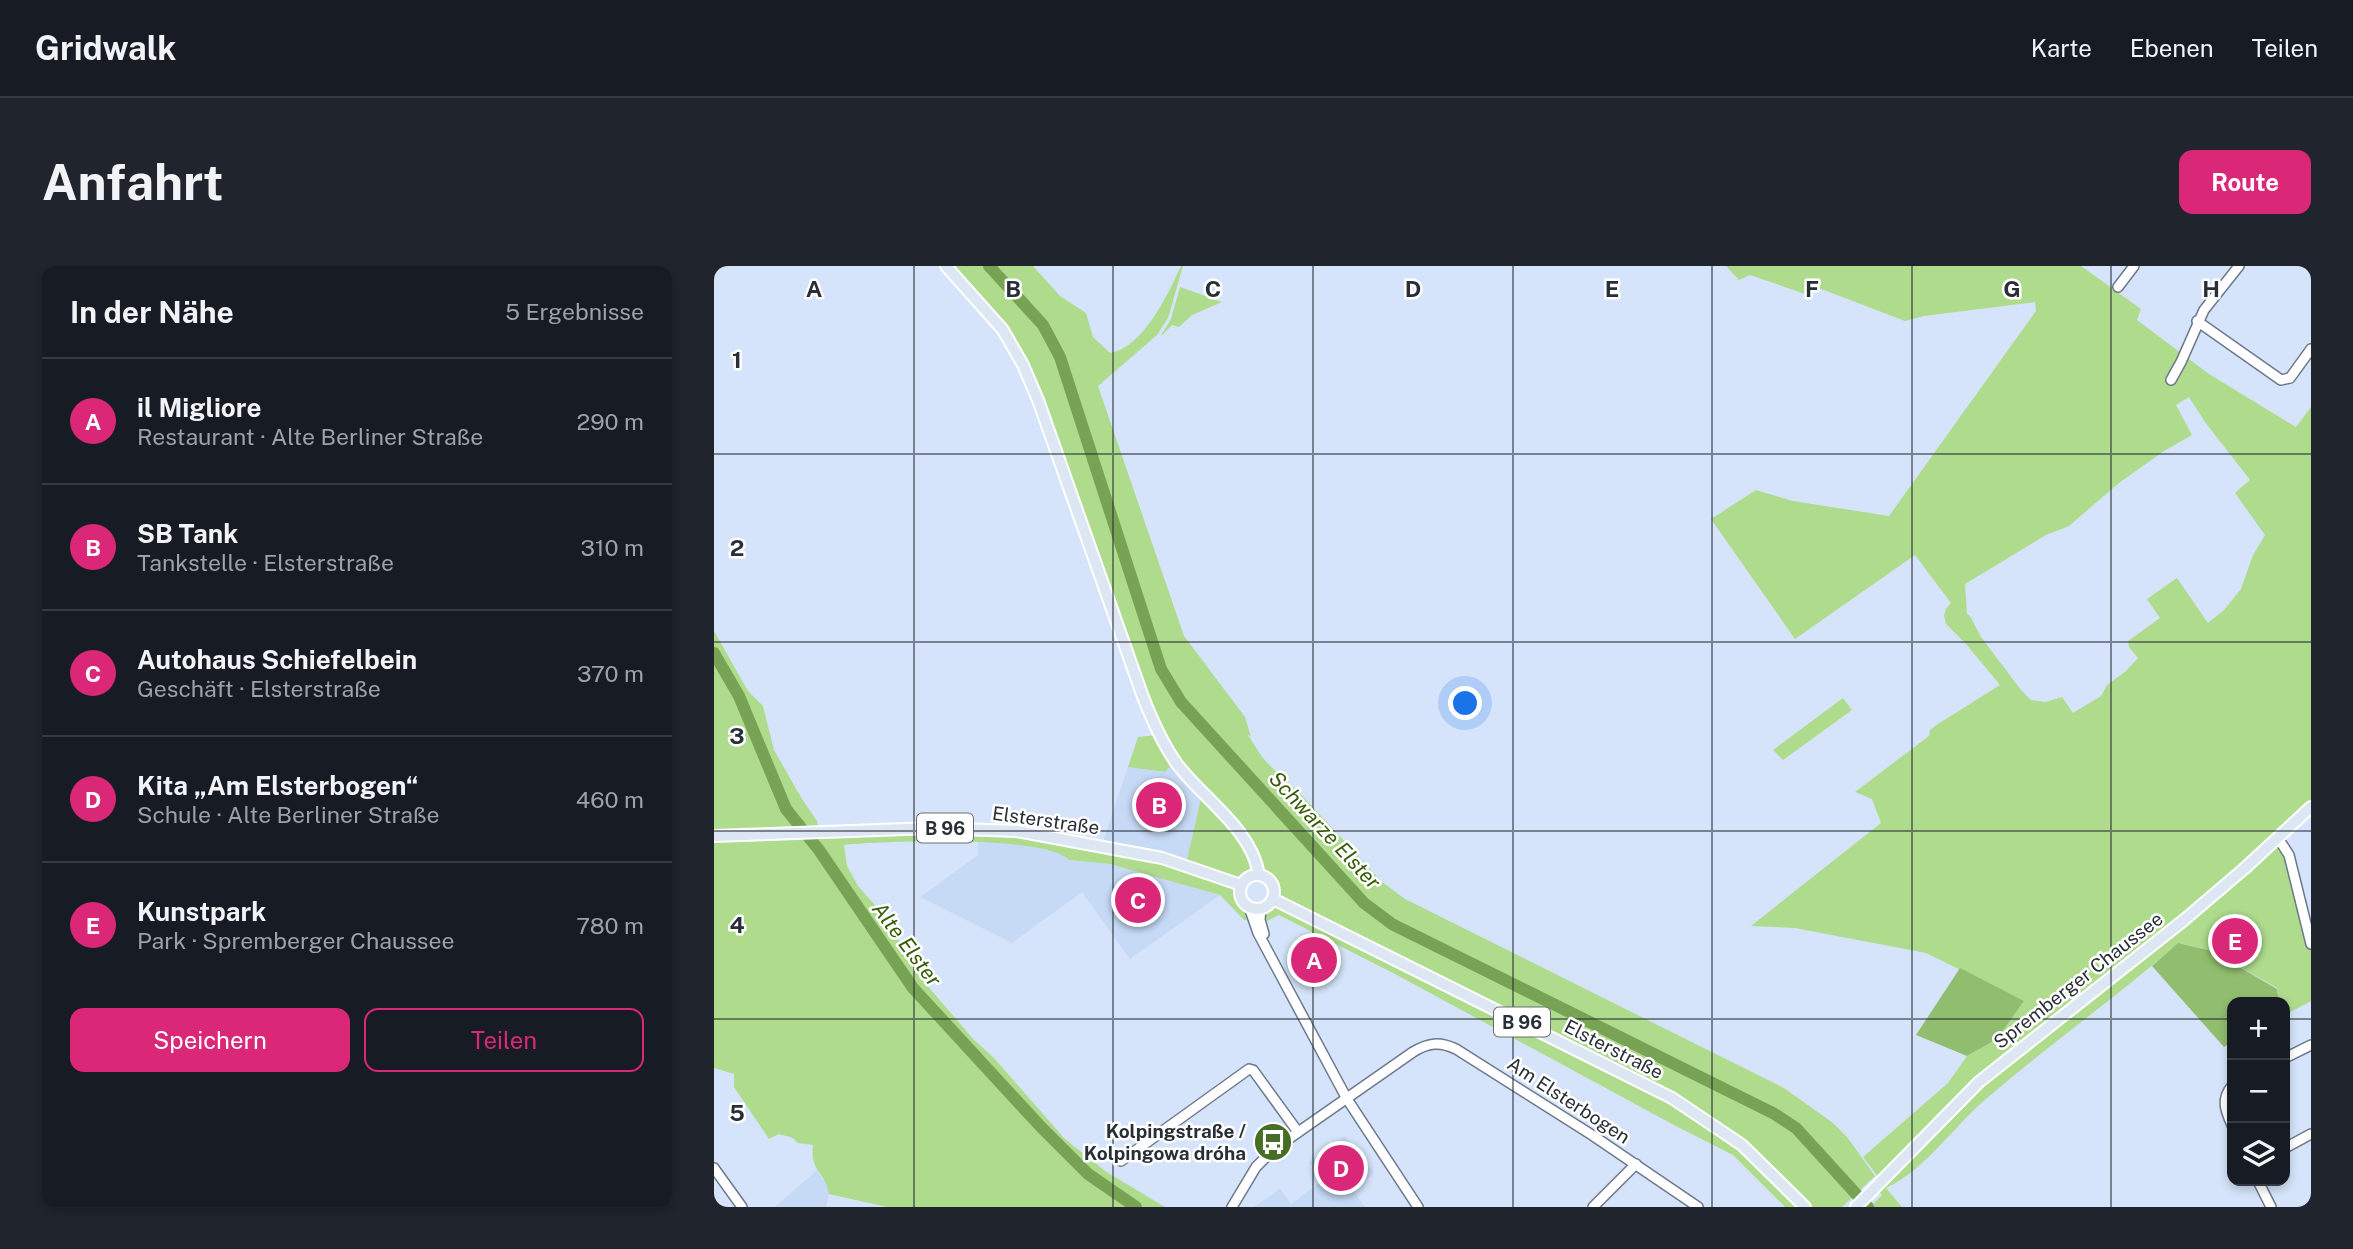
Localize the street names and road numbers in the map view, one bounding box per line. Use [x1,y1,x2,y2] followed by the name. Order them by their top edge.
[991,802,1101,838] street label: Elsterstraße
[917,814,973,842] road number: B 96
[1989,907,2167,1053] street label: Spremberger Chaussee
[1494,1008,1550,1036] road number: B 96
[1561,1015,1667,1083] street label: Elsterstraße
[1504,1052,1634,1148] street label: Am Elsterbogen

